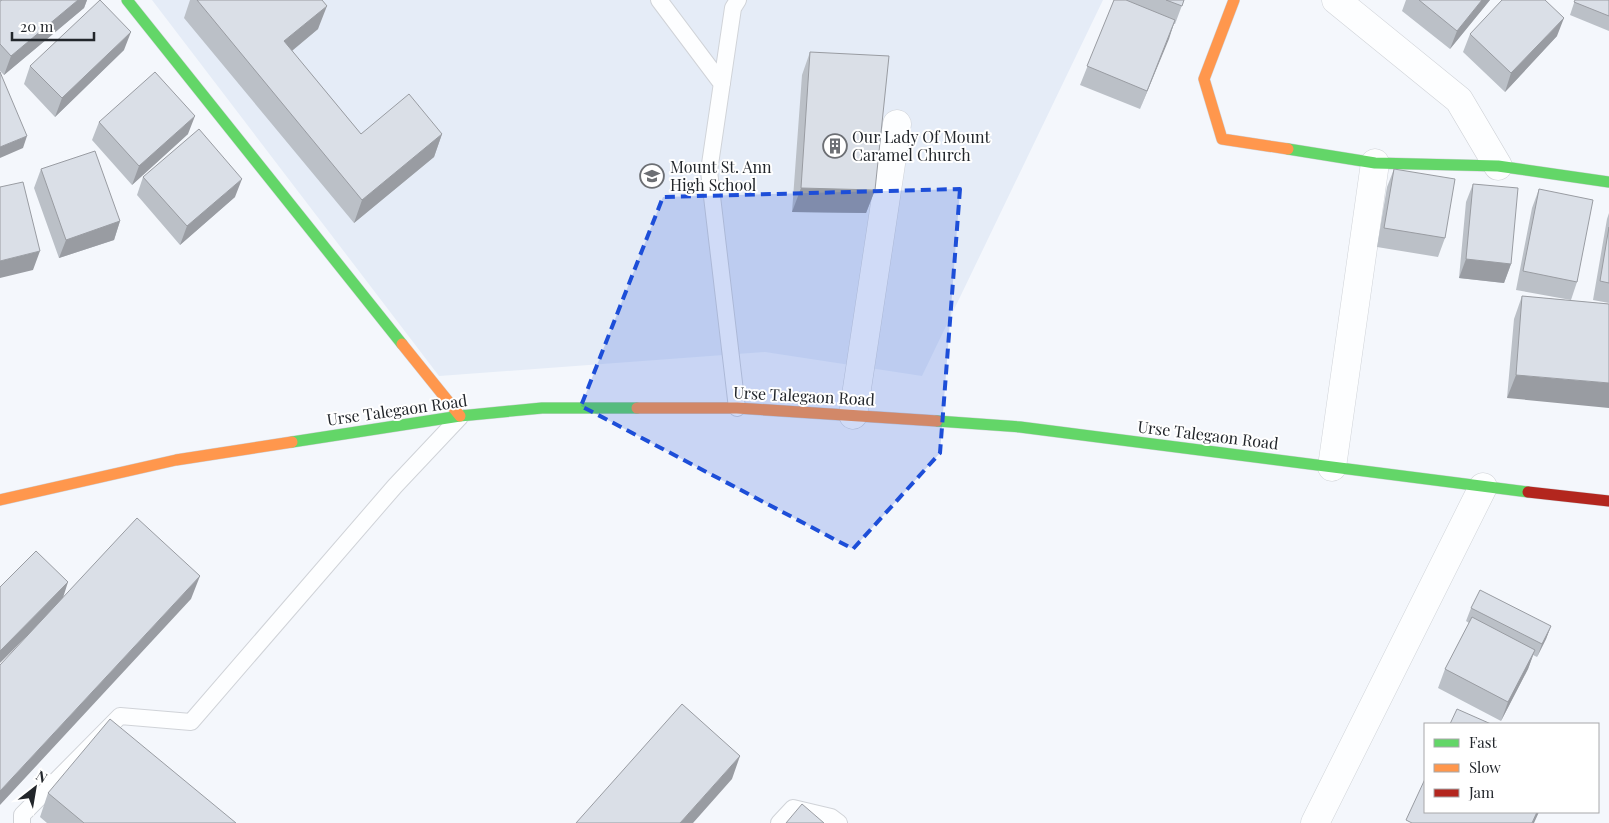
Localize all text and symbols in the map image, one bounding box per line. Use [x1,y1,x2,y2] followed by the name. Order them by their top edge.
[12,10,95,42] scale bar
[20,16,54,36] text: 20 m
[852,126,990,165] place label: Our Lady Of Mount Caramel Church
[822,133,848,159] building icon: Our Lady Of Mount Caramel Church
[670,156,772,195] place label: Mount St. Ann High School
[639,163,665,189] school or university icon: Mount St. Ann High School
[733,381,875,410] street label: Urse Talegaon Road
[325,389,469,430] street label: Urse Talegaon Road
[1136,415,1280,454] street label: Urse Talegaon Road
[1424,723,1599,813] legend
[1469,732,1498,752] text: Fast
[1469,757,1501,777] text: Slow
[10,763,60,813] north arrow
[33,766,51,787] text: N
[1468,782,1495,802] text: Jam

